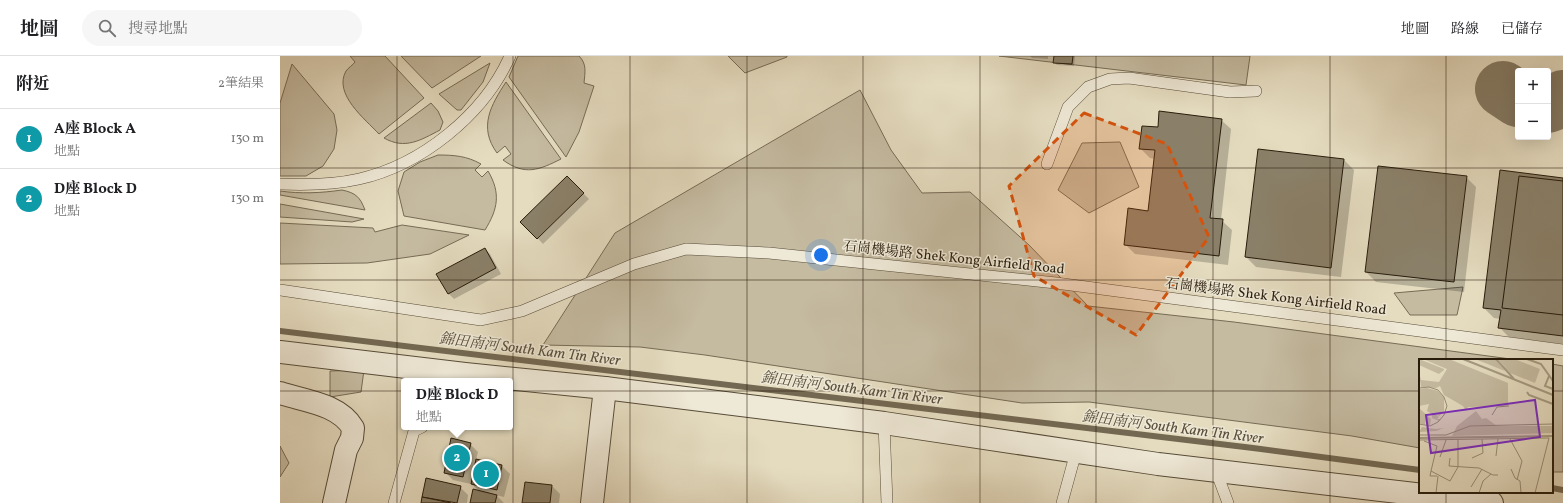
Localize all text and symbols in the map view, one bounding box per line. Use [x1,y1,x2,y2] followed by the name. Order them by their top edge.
[82,10,362,46] search box
[20,17,58,43] text: 地圖
[96,17,118,39] icon: search
[128,19,188,40] text: 搜尋地點
[1401,20,1429,39] text: 地圖
[1451,20,1479,39] text: 路線
[1501,20,1543,39] text: 已儲存
[1515,68,1551,140] map controls
[1515,68,1551,104] button: +
[16,73,50,96] text: 附近
[218,75,264,93] text: 2筆結果
[1515,104,1551,140] button: −
[54,119,136,140] text: A座 Block A
[26,130,32,148] text: 1
[231,130,264,148] text: 130 m
[54,143,80,161] text: 地點
[54,179,137,200] text: D座 Block D
[26,190,32,208] text: 2
[231,190,264,208] text: 130 m
[54,203,80,221] text: 地點
[842,237,1066,280] street label: 石崗機場路 Shek Kong Airfield Road
[811,245,831,265] your location
[1164,275,1387,320] street label: 石崗機場路 Shek Kong Airfield Road
[438,329,622,372] water label: 錦田南河 South Kam Tin River
[1419,359,1553,493] inset map
[760,368,944,411] water label: 錦田南河 South Kam Tin River
[401,378,513,430] popup
[416,385,498,406] text: D座 Block D
[1081,407,1265,450] water label: 錦田南河 South Kam Tin River
[416,409,442,427] text: 地點
[444,443,470,473] pin: 2
[473,459,499,489] pin: 1

